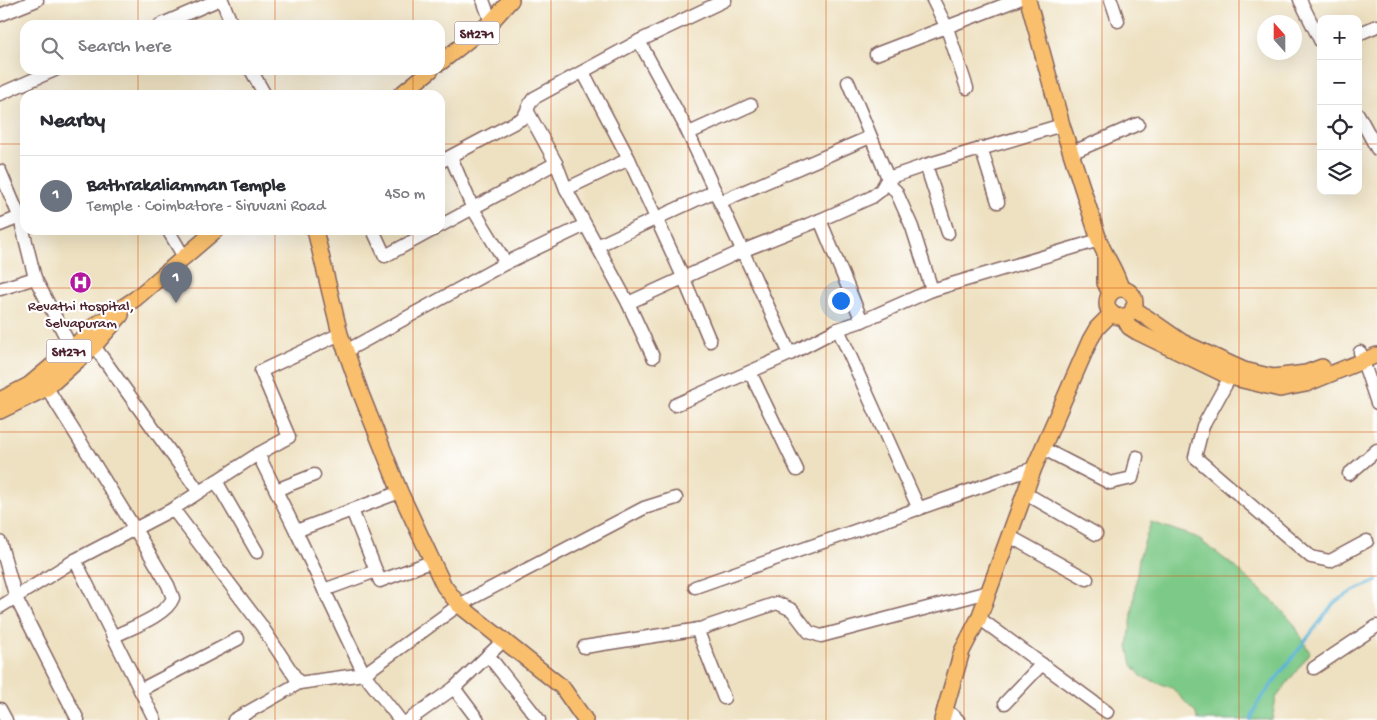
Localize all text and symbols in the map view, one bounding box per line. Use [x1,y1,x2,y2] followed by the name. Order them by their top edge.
[1257,15,1302,60] north arrow
[1317,15,1362,195] map controls
[1317,15,1362,60] button: +
[20,20,445,75] search box
[454,22,500,44] road number: SH271
[38,34,66,62] icon: search
[78,36,172,59] text: Search here
[1317,60,1362,105] button: −
[1317,105,1362,150] button: locate
[40,110,105,135] text: Nearby
[1317,150,1362,195] button: layers
[87,175,285,198] text: Bathrakaliamman Temple
[53,186,59,205] text: 1
[385,186,425,205] text: 450 m
[87,198,325,217] text: Temple · Coimbatore - Siruvani Road
[160,262,192,303] pin: 1
[69,270,93,294] hospital icon: Revathi Hospital, Selvapuram
[828,288,854,314] your location
[28,298,134,333] place label: Revathi Hospital, Selvapuram
[46,340,92,362] road number: SH271

